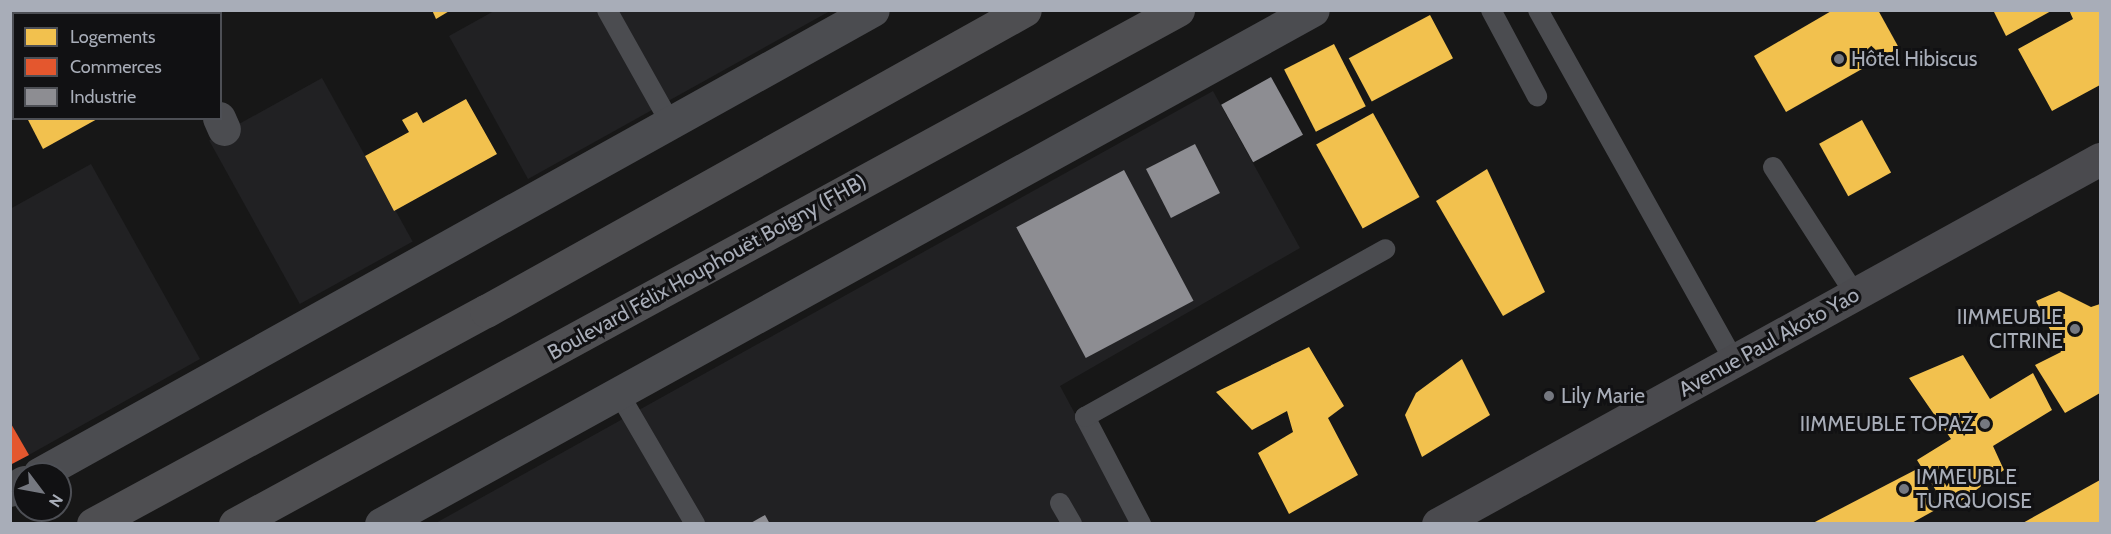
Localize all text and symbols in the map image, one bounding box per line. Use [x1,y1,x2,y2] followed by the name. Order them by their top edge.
[12,12,222,120] legend
[70,26,155,48] text: Logements
[1851,46,1977,72] place label: Hôtel Hibiscus
[1832,52,1846,66] marker: Hôtel Hibiscus
[70,56,162,78] text: Commerces
[70,86,136,108] text: Industrie
[543,169,871,365] street label: Boulevard Félix Houphouët Boigny (FHB)
[1674,282,1864,402] street label: Avenue Paul Akoto Yao
[1957,304,2063,354] place label: IIMMEUBLE CITRINE
[2068,322,2082,336] marker: IIMMEUBLE CITRINE
[1561,383,1645,409] place label: Lily Marie
[1542,389,1556,403] marker: Lily Marie
[1800,411,1973,437] place label: IIMMEUBLE TOPAZ
[1978,417,1992,431] marker: IIMMEUBLE TOPAZ
[12,462,72,522] north arrow
[1916,464,2032,514] place label: IMMEUBLE TURQUOISE
[1897,482,1911,496] marker: IMMEUBLE TURQUOISE
[45,491,67,511] text: N

